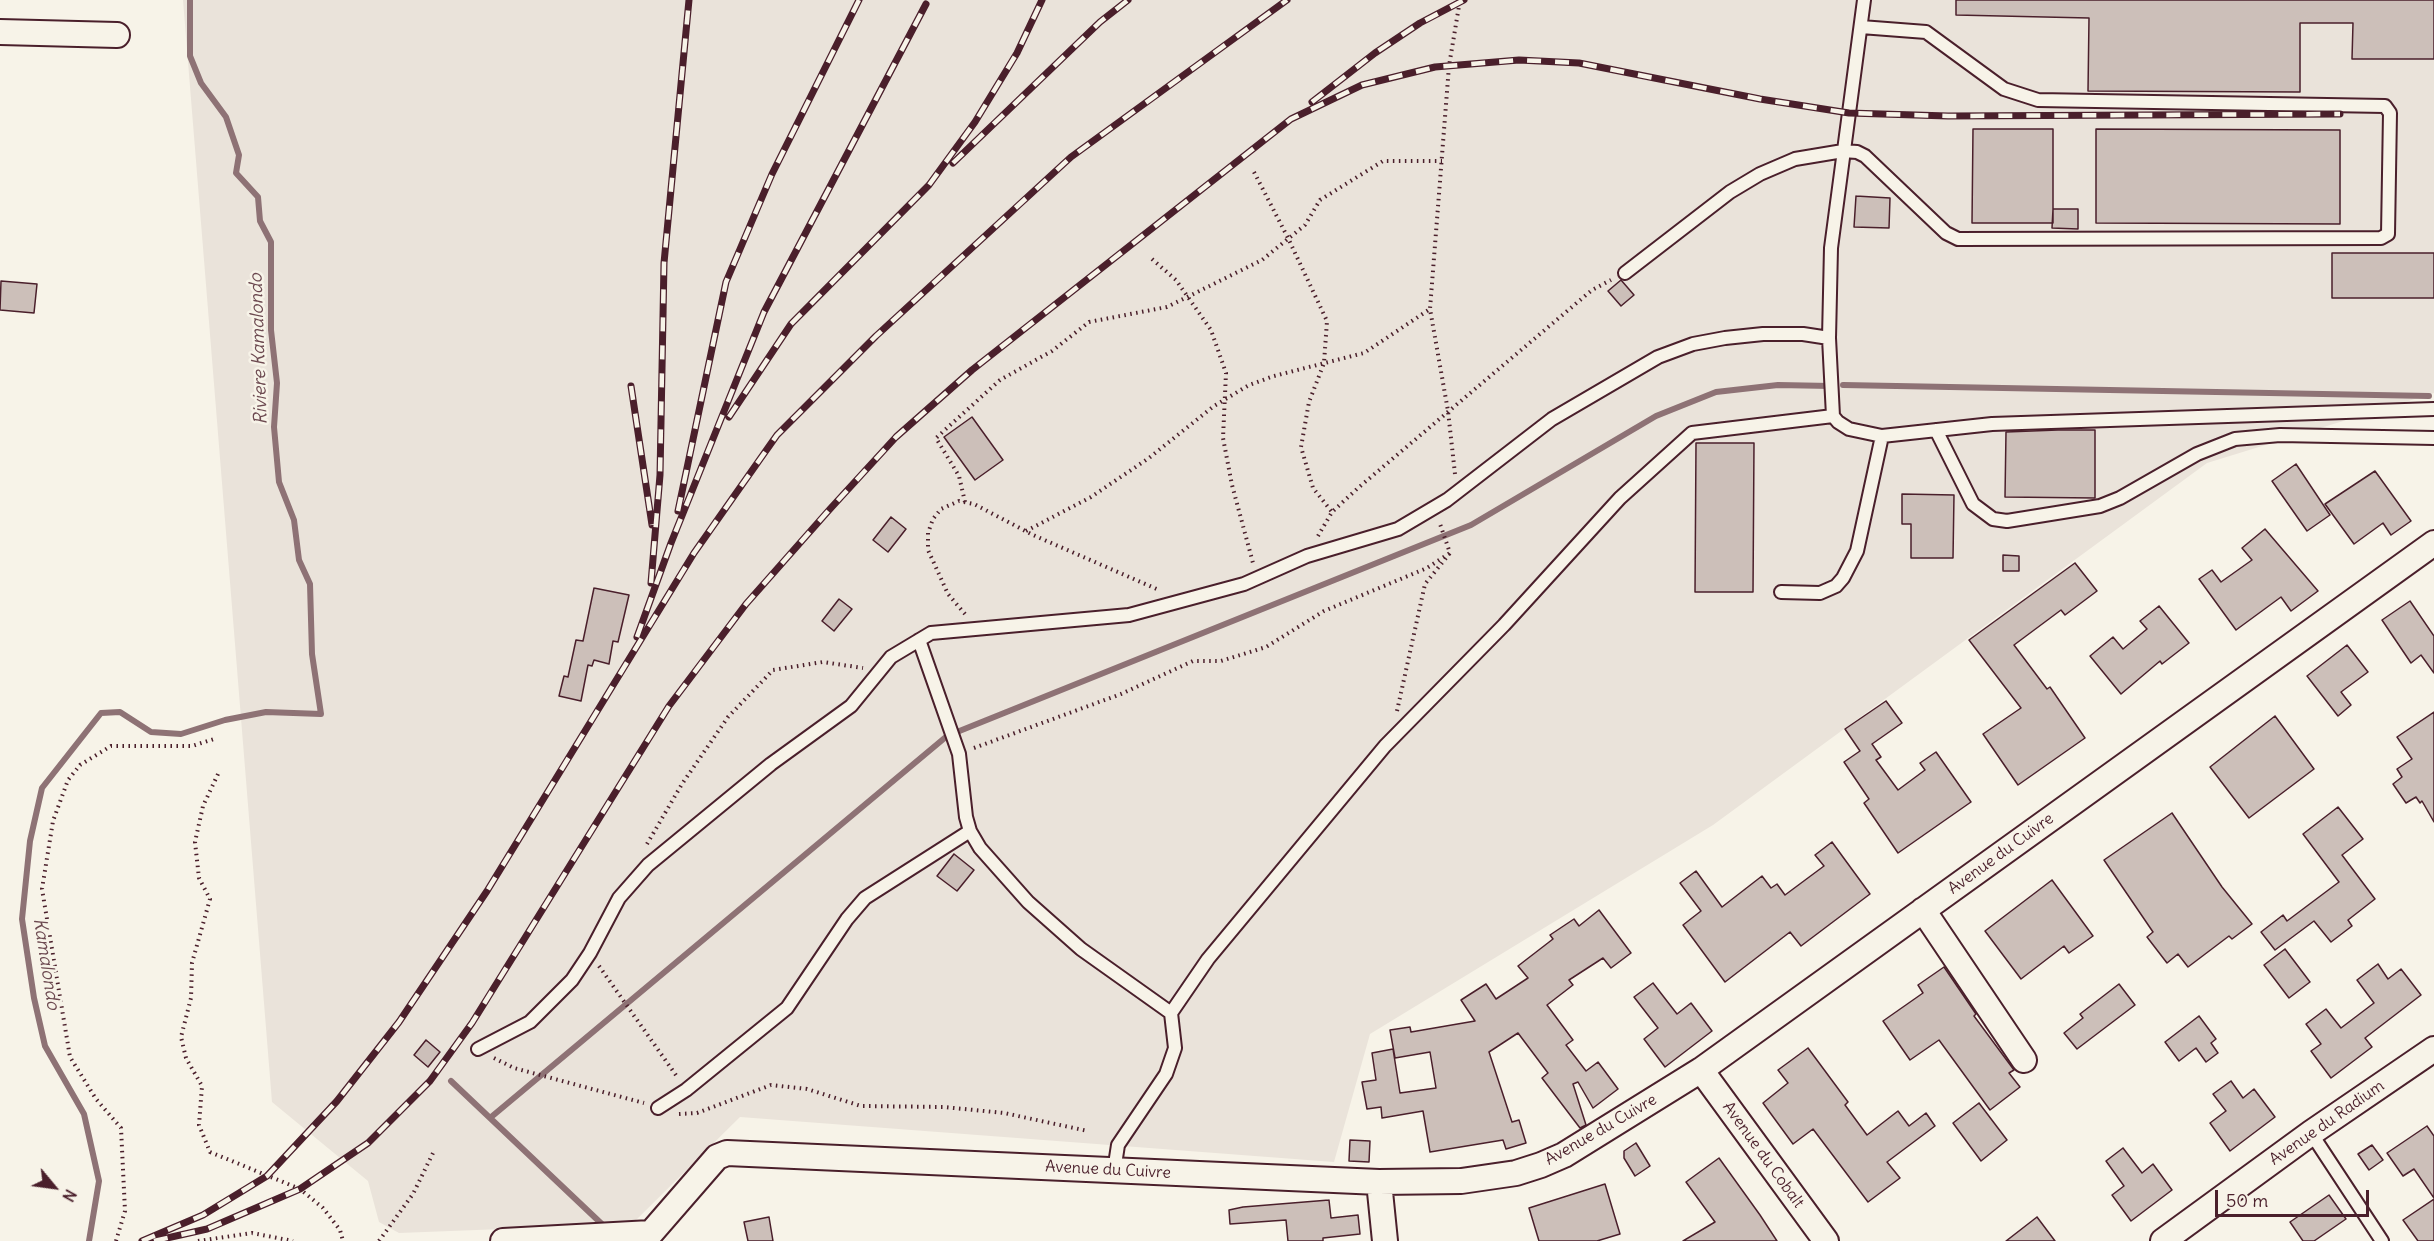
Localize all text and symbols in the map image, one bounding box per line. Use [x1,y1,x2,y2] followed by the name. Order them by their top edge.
[246,273,272,425] water label: Riviere Kamalondo
[1945,809,2057,899] street label: Avenue du Cuivre
[28,917,64,1011] water label: Kamalondo
[2266,1076,2388,1170] street label: Avenue du Radium
[1542,1090,1660,1170] street label: Avenue du Cuivre
[1718,1098,1808,1212] street label: Avenue du Cobalt
[24,1157,84,1217] north arrow
[1045,1157,1171,1183] street label: Avenue du Cuivre
[2218,1178,2372,1216] scale bar
[58,1186,81,1205] text: N
[2226,1189,2268,1212] text: 50 m

